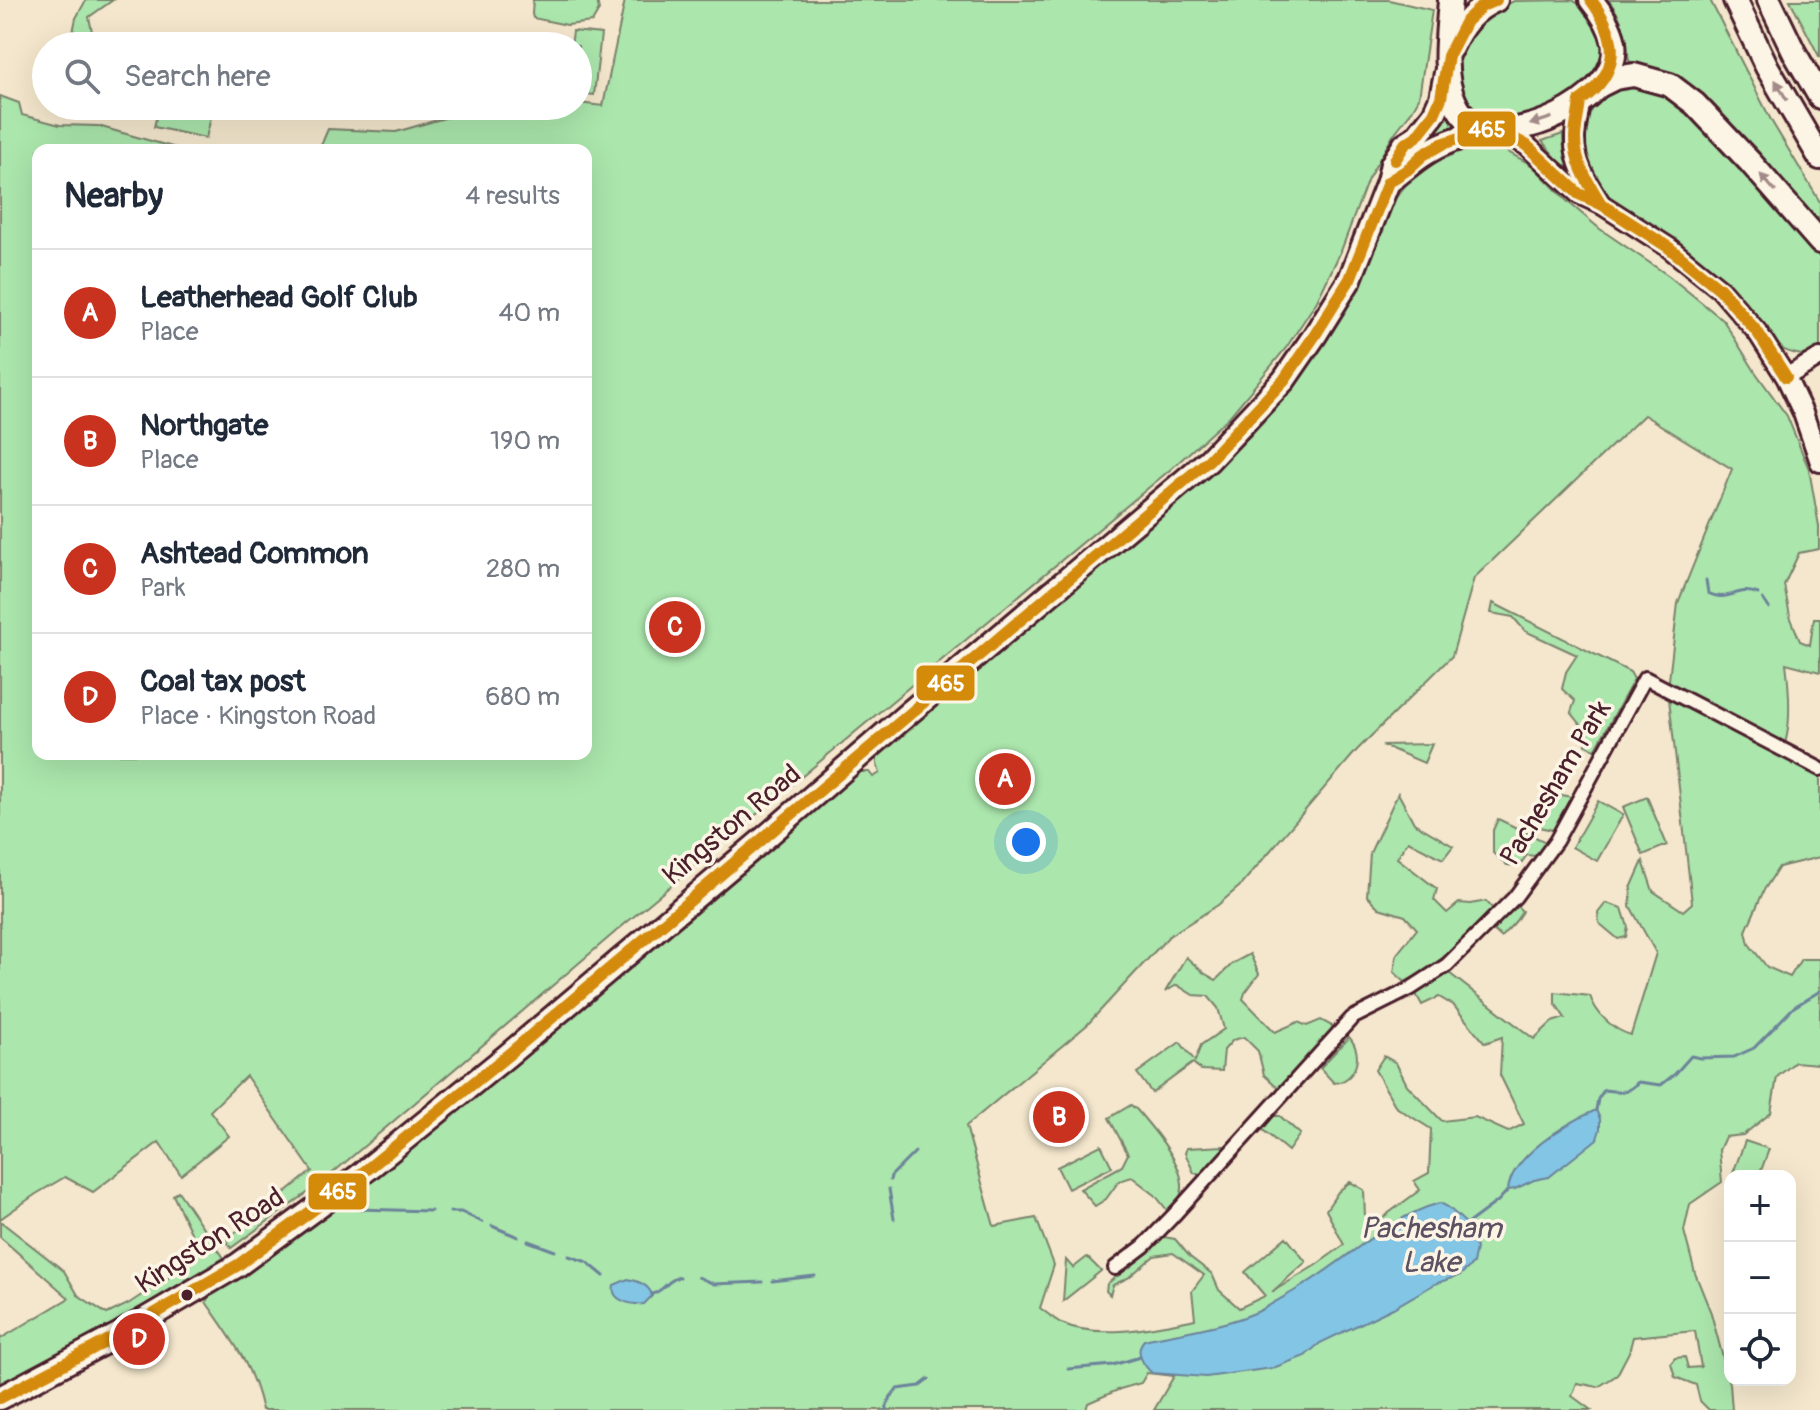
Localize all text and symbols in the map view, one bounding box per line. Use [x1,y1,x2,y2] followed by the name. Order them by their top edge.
[32,32,592,120] search box
[60,54,104,98] icon: search
[124,58,271,95] text: Search here
[1774,79,1788,102] one-way arrow
[1456,110,1517,148] line badge: 465
[1529,115,1553,128] one-way arrow
[1468,116,1506,144] text: 465
[1760,173,1777,193] one-way arrow
[64,175,163,218] text: Nearby
[465,180,560,212] text: 4 results
[140,279,418,316] text: Leatherhead Golf Club
[82,297,98,329] text: A
[498,297,560,329] text: 40 m
[140,316,199,348] text: Place
[140,407,268,444] text: Northgate
[83,425,97,457] text: B
[490,425,560,457] text: 190 m
[140,444,199,476] text: Place
[140,535,369,572] text: Ashtead Common
[82,553,98,585] text: C
[486,553,560,585] text: 280 m
[140,572,186,604] text: Park
[649,597,701,657] pin: C
[140,663,306,700] text: Coal tax post
[915,664,976,702] line badge: 465
[927,670,965,698] text: 465
[82,681,98,713] text: D
[485,681,560,713] text: 680 m
[1493,694,1619,872] street label: Pachesham Park
[140,700,376,732] text: Place · Kingston Road
[979,749,1031,809] pin: A
[656,757,808,893] street label: Kingston Road
[1006,822,1046,862] your location
[1033,1087,1085,1147] pin: B
[1724,1170,1796,1386] map controls
[1724,1170,1796,1242] button: +
[307,1172,368,1211] line badge: 465
[319,1178,357,1206] text: 465
[129,1180,291,1302] street label: Kingston Road
[1360,1210,1504,1281] water label: Pachesham Lake
[1724,1242,1796,1314] button: −
[179,1287,195,1303] unlabelled marker
[113,1309,165,1369] pin: D
[1724,1314,1796,1386] button: locate

